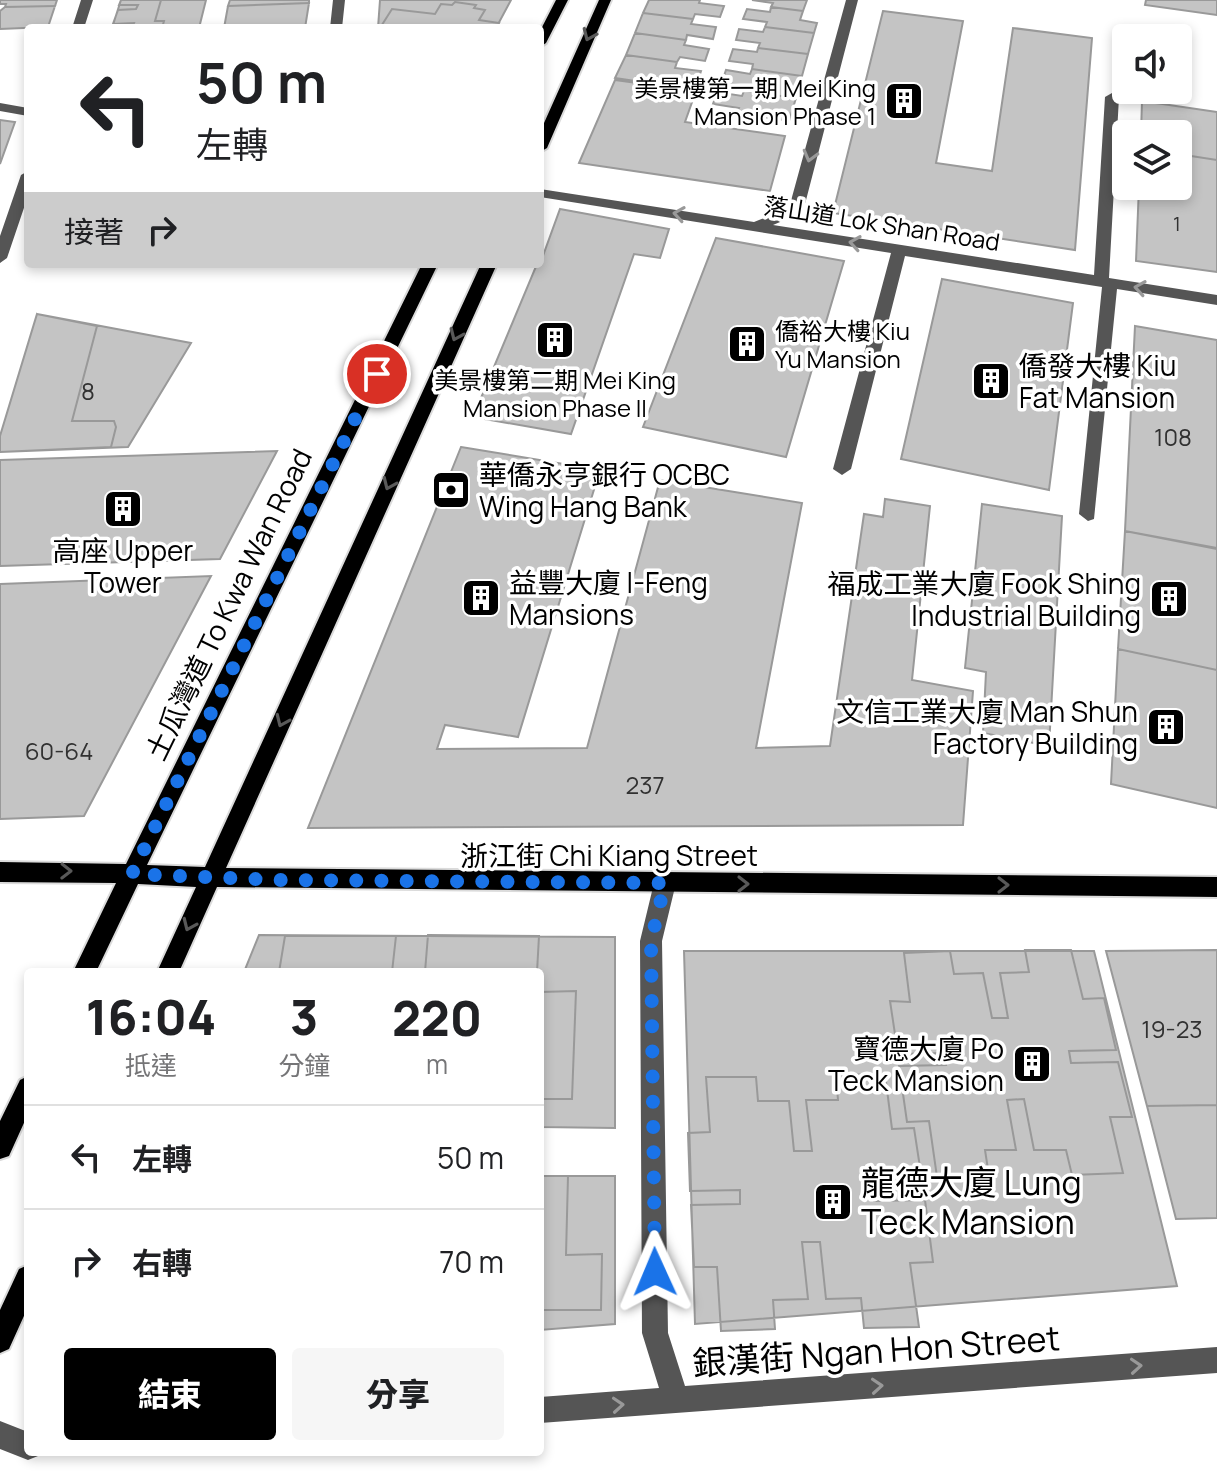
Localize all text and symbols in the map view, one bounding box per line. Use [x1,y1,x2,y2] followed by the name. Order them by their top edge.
[1112,24,1192,200] map controls
[1112,24,1192,104] button: sound
[583,27,599,41] one-way arrow
[196,43,327,120] text: 50 m
[64,56,168,160] icon: left
[634,71,876,132] place label: 美景樓第一期 Mei King Mansion Phase 1
[883,80,925,122] building icon: 美景樓第一期 Mei King Mansion Phase 1
[196,120,268,169] text: 左轉
[1112,120,1192,200] button: layers
[802,149,819,163] one-way arrow
[762,188,1002,258] street label: 落山道 Lok Shan Road
[672,207,686,224] one-way arrow
[140,208,184,252] icon: right
[1173,210,1181,237] house number: 1
[64,211,124,252] text: 接著
[849,235,862,252] one-way arrow
[1133,280,1147,297] one-way arrow
[775,314,910,375] place label: 僑裕大樓 Kiu Yu Mansion
[534,319,576,361] building icon: 美景樓第二期 Mei King Mansion Phase II
[726,323,768,365] building icon: 僑裕大樓 Kiu Yu Mansion
[450,327,466,341] one-way arrow
[343,340,411,408] pin
[1019,346,1176,416] place label: 僑發大樓 Kiu Fat Mansion
[355,352,399,396] icon: arrive
[970,360,1012,402] building icon: 僑發大樓 Kiu Fat Mansion
[434,363,676,424] place label: 美景樓第二期 Mei King Mansion Phase II
[81,374,95,407] house number: 8
[1154,420,1192,453] house number: 108
[136,442,320,766] street label: 土瓜灣道 To Kwa Wan Road
[479,455,730,525] place label: 華僑永亨銀行 OCBC Wing Hang Bank
[430,469,472,511] bank icon: 華僑永亨銀行 OCBC Wing Hang Bank
[383,475,399,490] one-way arrow
[102,488,144,530] building icon: 高座 Upper Tower
[53,531,193,601] place label: 高座 Upper Tower
[509,563,708,633] place label: 益豐大廈 I-Feng Mansions
[827,564,1141,634] place label: 福成工業大廈 Fook Shing Industrial Building
[460,577,502,619] building icon: 益豐大廈 I-Feng Mansions
[1148,578,1190,620] building icon: 福成工業大廈 Fook Shing Industrial Building
[836,692,1138,762] place label: 文信工業大廈 Man Shun Factory Building
[1145,706,1187,748] building icon: 文信工業大廈 Man Shun Factory Building
[276,712,292,727] one-way arrow
[25,734,93,767] house number: 60-64
[625,768,665,801] house number: 237
[460,836,758,874] street label: 浙江街 Chi Kiang Street
[60,863,73,880] one-way arrow
[737,875,750,892] one-way arrow
[997,876,1010,894] one-way arrow
[183,916,199,931] one-way arrow
[86,984,216,1049] text: 16:04
[290,984,318,1049] text: 3
[392,985,482,1050] text: 220
[1141,1012,1203,1045] house number: 19-23
[828,1029,1004,1099] place label: 寶德大廈 Po Teck Mansion
[1011,1043,1053,1085] building icon: 寶德大廈 Po Teck Mansion
[426,1046,448,1082] text: m
[125,1047,177,1083] text: 抵達
[278,1047,330,1083] text: 分鐘
[64,1135,108,1179] icon: left
[437,1137,504,1178] text: 50 m
[132,1138,192,1179] text: 左轉
[861,1159,1082,1244] place label: 龍德大廈 Lung Teck Mansion
[812,1181,854,1223] building icon: 龍德大廈 Lung Teck Mansion
[613,1230,697,1314] position arrow
[64,1239,108,1283] icon: right
[439,1241,504,1282] text: 70 m
[132,1242,192,1283] text: 右轉
[691,1314,1061,1386] street label: 銀漢街 Ngan Hon Street
[64,1348,276,1440] button: 結束
[292,1348,504,1440] button: 分享
[1130,1358,1143,1375] one-way arrow
[871,1378,884,1395] one-way arrow
[612,1397,625,1414] one-way arrow

